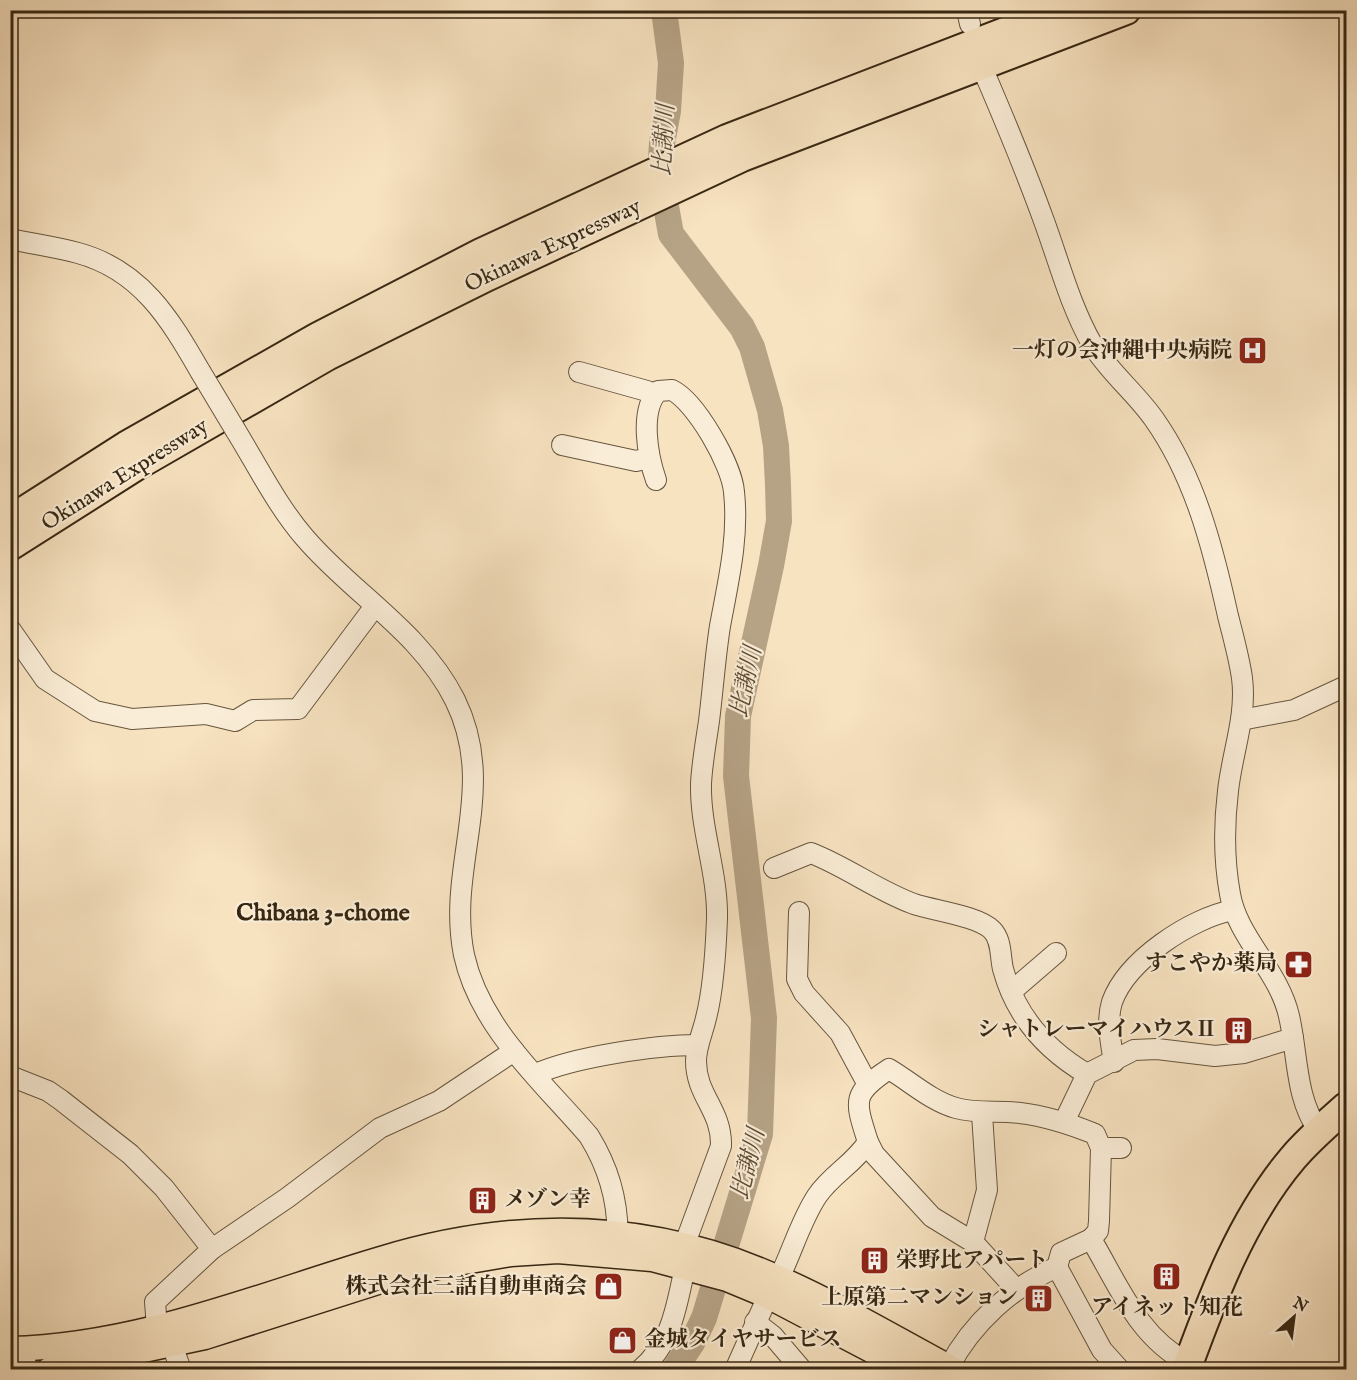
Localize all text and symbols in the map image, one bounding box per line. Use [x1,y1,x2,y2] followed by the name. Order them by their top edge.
[648,100,683,177] water label: 比謝川
[460,193,646,299] street label: Okinawa Expressway
[1237,335,1269,367] hospital icon: 一灯の会沖縄中央病院
[1012,337,1232,365] place label: 一灯の会沖縄中央病院
[36,412,214,538] street label: Okinawa Expressway
[724,641,770,720] water label: 比謝川
[236,898,410,929] district label: Chibana 3-chome
[1282,948,1314,980] pharmacy icon: すこやか薬局
[1145,950,1277,978] place label: すこやか薬局
[1222,1014,1254,1046] building icon: シャトレーマイハウスⅡ
[977,1016,1217,1044] place label: シャトレーマイハウスⅡ
[725,1122,773,1203] water label: 比謝川
[467,1184,499,1216] building icon: メゾン幸
[504,1186,591,1214] place label: メゾン幸
[859,1245,891,1277] building icon: 栄野比アパート
[896,1247,1048,1275] place label: 栄野比アパート
[1151,1260,1183,1292] building icon: アイネット知花
[592,1271,624,1303] shop icon: 株式会社三話自動車商会
[345,1273,587,1301] place label: 株式会社三話自動車商会
[1023,1282,1055,1314] building icon: 上原第二マンション
[821,1284,1018,1312] place label: 上原第二マンション
[1264,1287,1324,1347] north arrow
[1288,1293,1311,1318] text: N
[1091,1294,1243,1322] place label: アイネット知花
[607,1324,639,1356] shop icon: 金城タイヤサービス
[644,1326,842,1354] place label: 金城タイヤサービス

